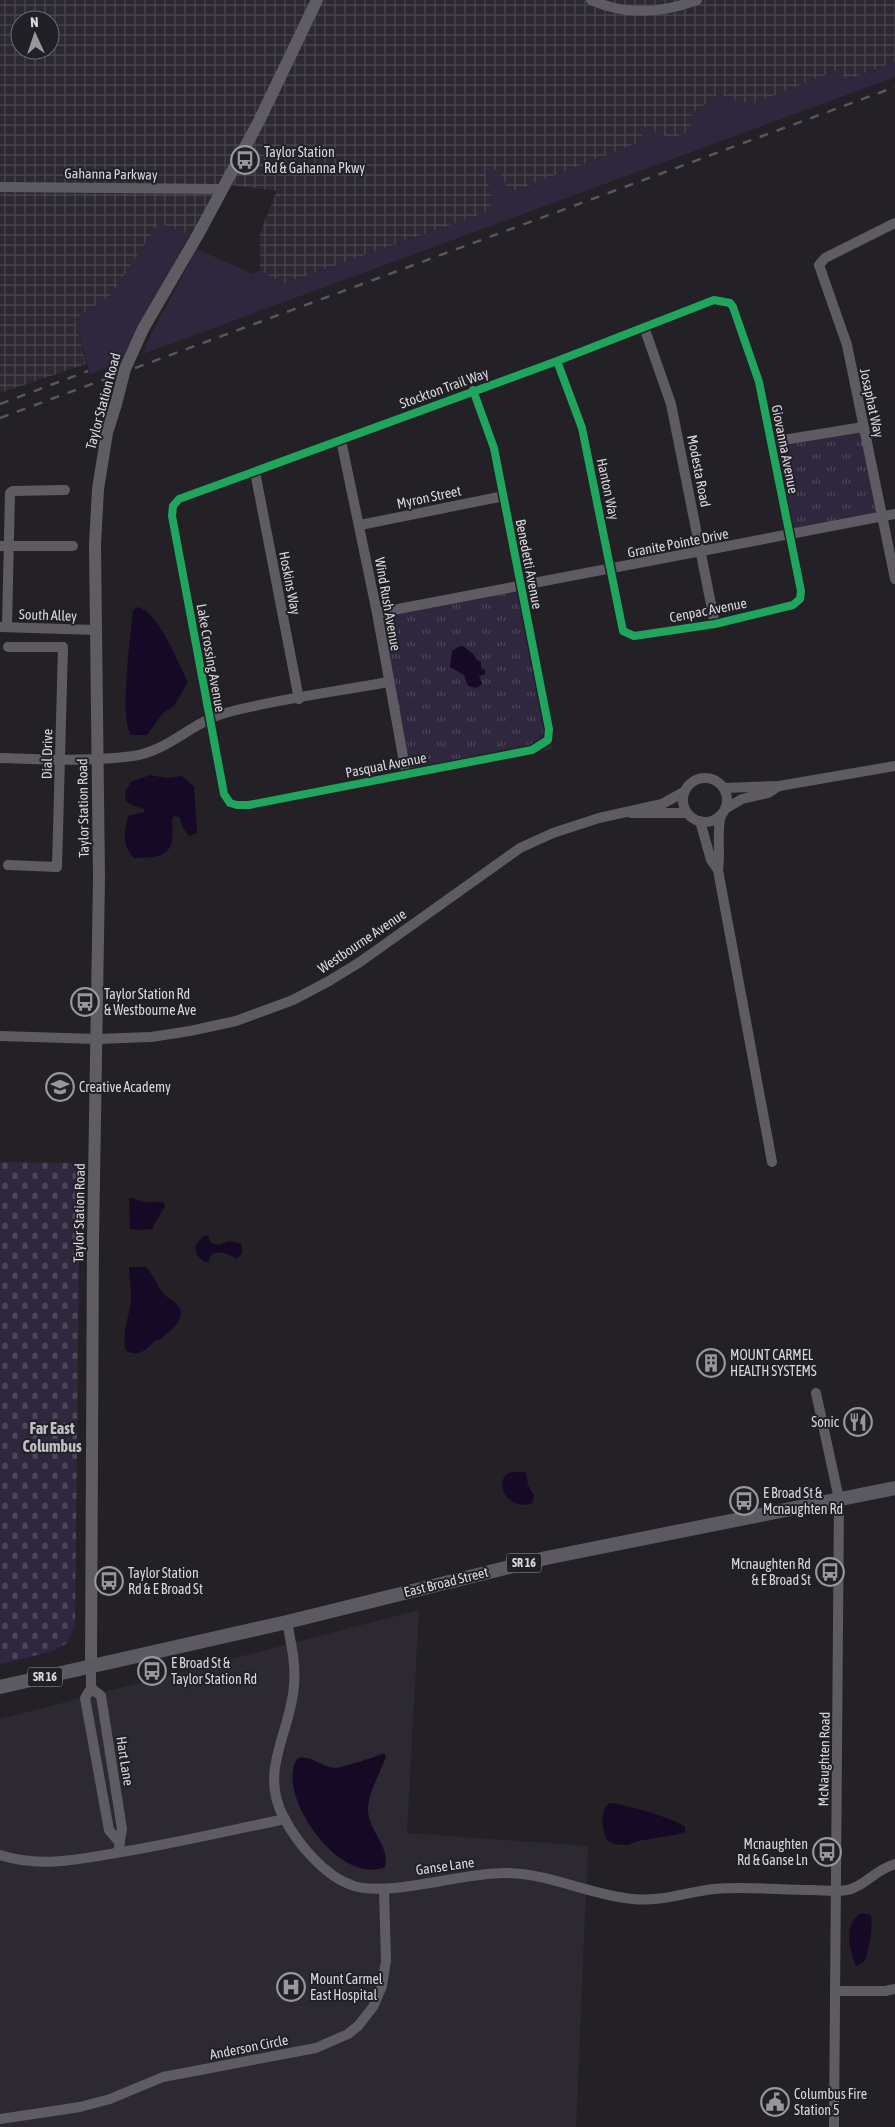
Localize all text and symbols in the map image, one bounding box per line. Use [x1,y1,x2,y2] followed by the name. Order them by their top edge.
[10,10,60,60] north arrow
[30,14,39,30] text: N
[264,144,365,176] place label: Taylor Station Rd & Gahanna Pkwy
[230,145,260,175] bus stop icon: Taylor Station Rd & Gahanna Pkwy
[64,165,158,183] street label: Gahanna Parkway
[82,351,124,451] street label: Taylor Station Road
[397,364,491,411] street label: Stockton Trail Way
[857,367,887,439] street label: Josaphat Way
[769,403,801,495] street label: Giovanna Avenue
[684,434,714,508] street label: Modesta Road
[594,457,622,522] street label: Hanton Way
[395,482,463,512] street label: Myron Street
[512,518,546,610] street label: Benedetti Avenue
[626,525,730,561] street label: Granite Pointe Drive
[276,550,304,616] street label: Hoskins Way
[372,556,404,652] street label: Wind Rush Avenue
[668,595,748,625] street label: Cenpac Avenue
[194,603,228,713] street label: Lake Crossing Avenue
[19,606,78,624] street label: South Alley
[39,729,55,779] street label: Dial Drive
[344,749,428,781] street label: Pasqual Avenue
[74,758,92,858] street label: Taylor Station Road
[315,906,409,976] street label: Westbourne Avenue
[104,986,196,1018] place label: Taylor Station Rd & Westbourne Ave
[70,987,100,1017] bus stop icon: Taylor Station Rd & Westbourne Ave
[45,1072,75,1102] school or university icon: Creative Academy
[79,1079,171,1095] place label: Creative Academy
[70,1163,88,1263] street label: Taylor Station Road
[730,1347,817,1379] place label: MOUNT CARMEL HEALTH SYSTEMS
[696,1348,726,1378] building icon: MOUNT CARMEL HEALTH SYSTEMS
[843,1407,873,1437] restaurant icon: Sonic
[811,1414,840,1430] place label: Sonic
[22,1419,82,1455] district label: Far East Columbus
[763,1485,843,1517] place label: E Broad St & Mcnaughten Rd
[729,1486,759,1516] bus stop icon: E Broad St & Mcnaughten Rd
[506,1554,542,1572] road number: SR 16
[731,1556,811,1588] place label: Mcnaughten Rd & E Broad St
[815,1557,845,1587] bus stop icon: Mcnaughten Rd & E Broad St
[402,1564,490,1600] street label: East Broad Street
[128,1565,203,1597] place label: Taylor Station Rd & E Broad St
[94,1566,124,1596] bus stop icon: Taylor Station Rd & E Broad St
[171,1655,257,1687] place label: E Broad St & Taylor Station Rd
[137,1656,167,1686] bus stop icon: E Broad St & Taylor Station Rd
[28,1668,62,1686] road number: SR 16
[815,1712,833,1806] street label: McNaughten Road
[113,1735,137,1787] street label: Hart Lane
[737,1836,808,1868] place label: Mcnaughten Rd & Ganse Ln
[812,1837,842,1867] bus stop icon: Mcnaughten Rd & Ganse Ln
[415,1854,475,1878] street label: Ganse Lane
[310,1971,383,2003] place label: Mount Carmel East Hospital
[276,1972,306,2002] hospital icon: Mount Carmel East Hospital
[208,2032,290,2062] street label: Anderson Circle
[794,2086,867,2118] place label: Columbus Fire Station 5
[760,2087,790,2117] public building icon: Columbus Fire Station 5

